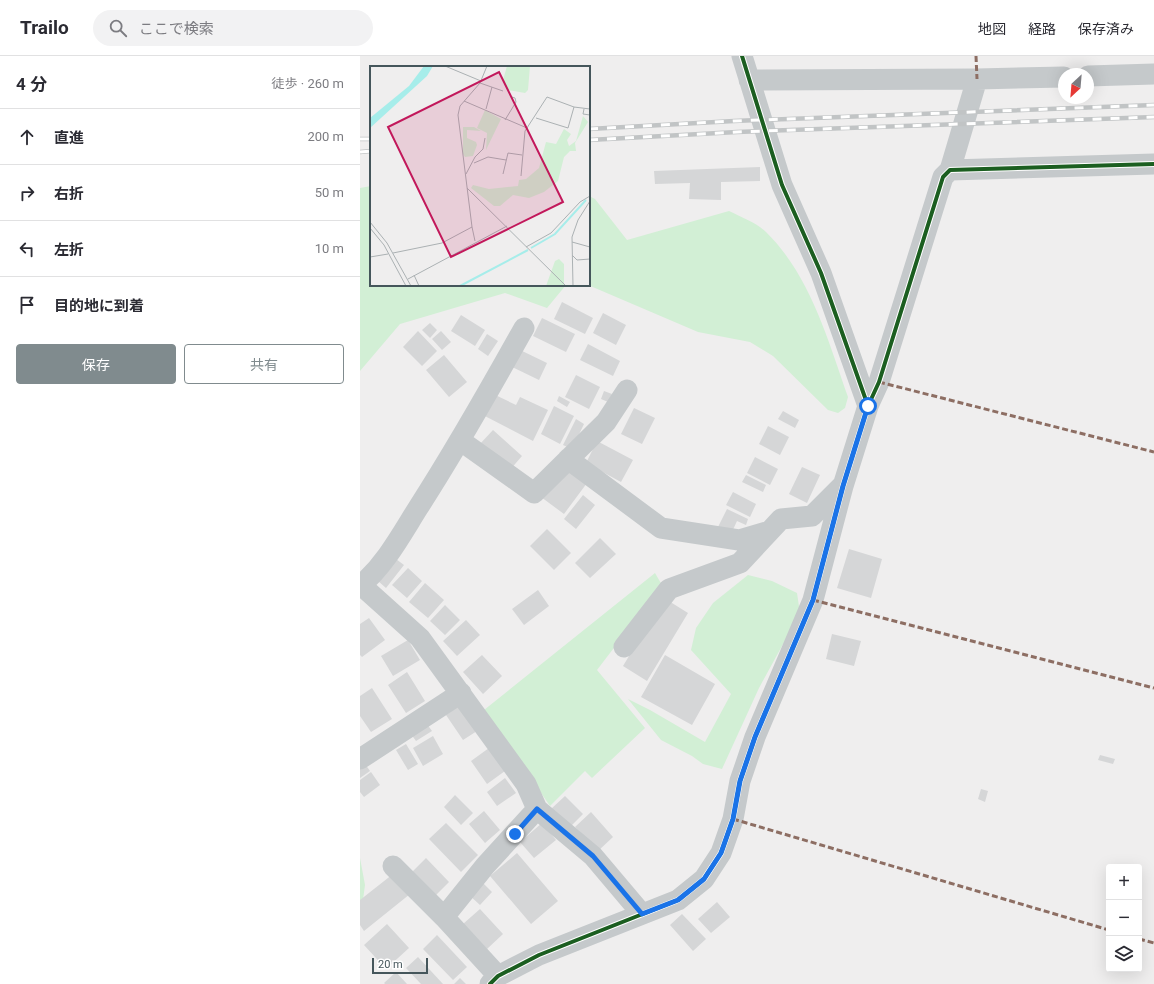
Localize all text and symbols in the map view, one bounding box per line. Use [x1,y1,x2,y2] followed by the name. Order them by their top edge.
[93,10,373,46] search box
[20,16,69,39] text: Trailo
[107,17,129,39] icon: search
[139,20,214,38] text: ここで検索
[978,21,1006,37] text: 地図
[1028,21,1056,37] text: 経路
[1078,21,1134,37] text: 保存済み
[370,66,590,286] inset map
[1058,68,1094,104] north arrow
[16,74,47,94] text: 4 分
[272,76,344,91] text: 徒歩 · 260 m
[16,126,38,148] icon: ahead
[54,129,84,147] text: 直進
[307,129,344,144] text: 200 m
[16,182,38,204] icon: right
[54,185,84,203] text: 右折
[315,185,344,200] text: 50 m
[16,238,38,260] icon: left
[54,241,84,259] text: 左折
[315,241,344,256] text: 10 m
[16,294,38,316] icon: arrive
[54,297,144,315] text: 目的地に到着
[16,344,176,384] button: 保存
[184,344,344,384] button: 共有
[859,397,877,415] route start
[506,825,524,843] route end
[1106,864,1142,972] map controls
[1106,864,1142,900] button: +
[1106,900,1142,936] button: −
[1106,936,1142,972] button: layers
[372,956,428,975] scale bar
[378,958,403,971] text: 20 m

